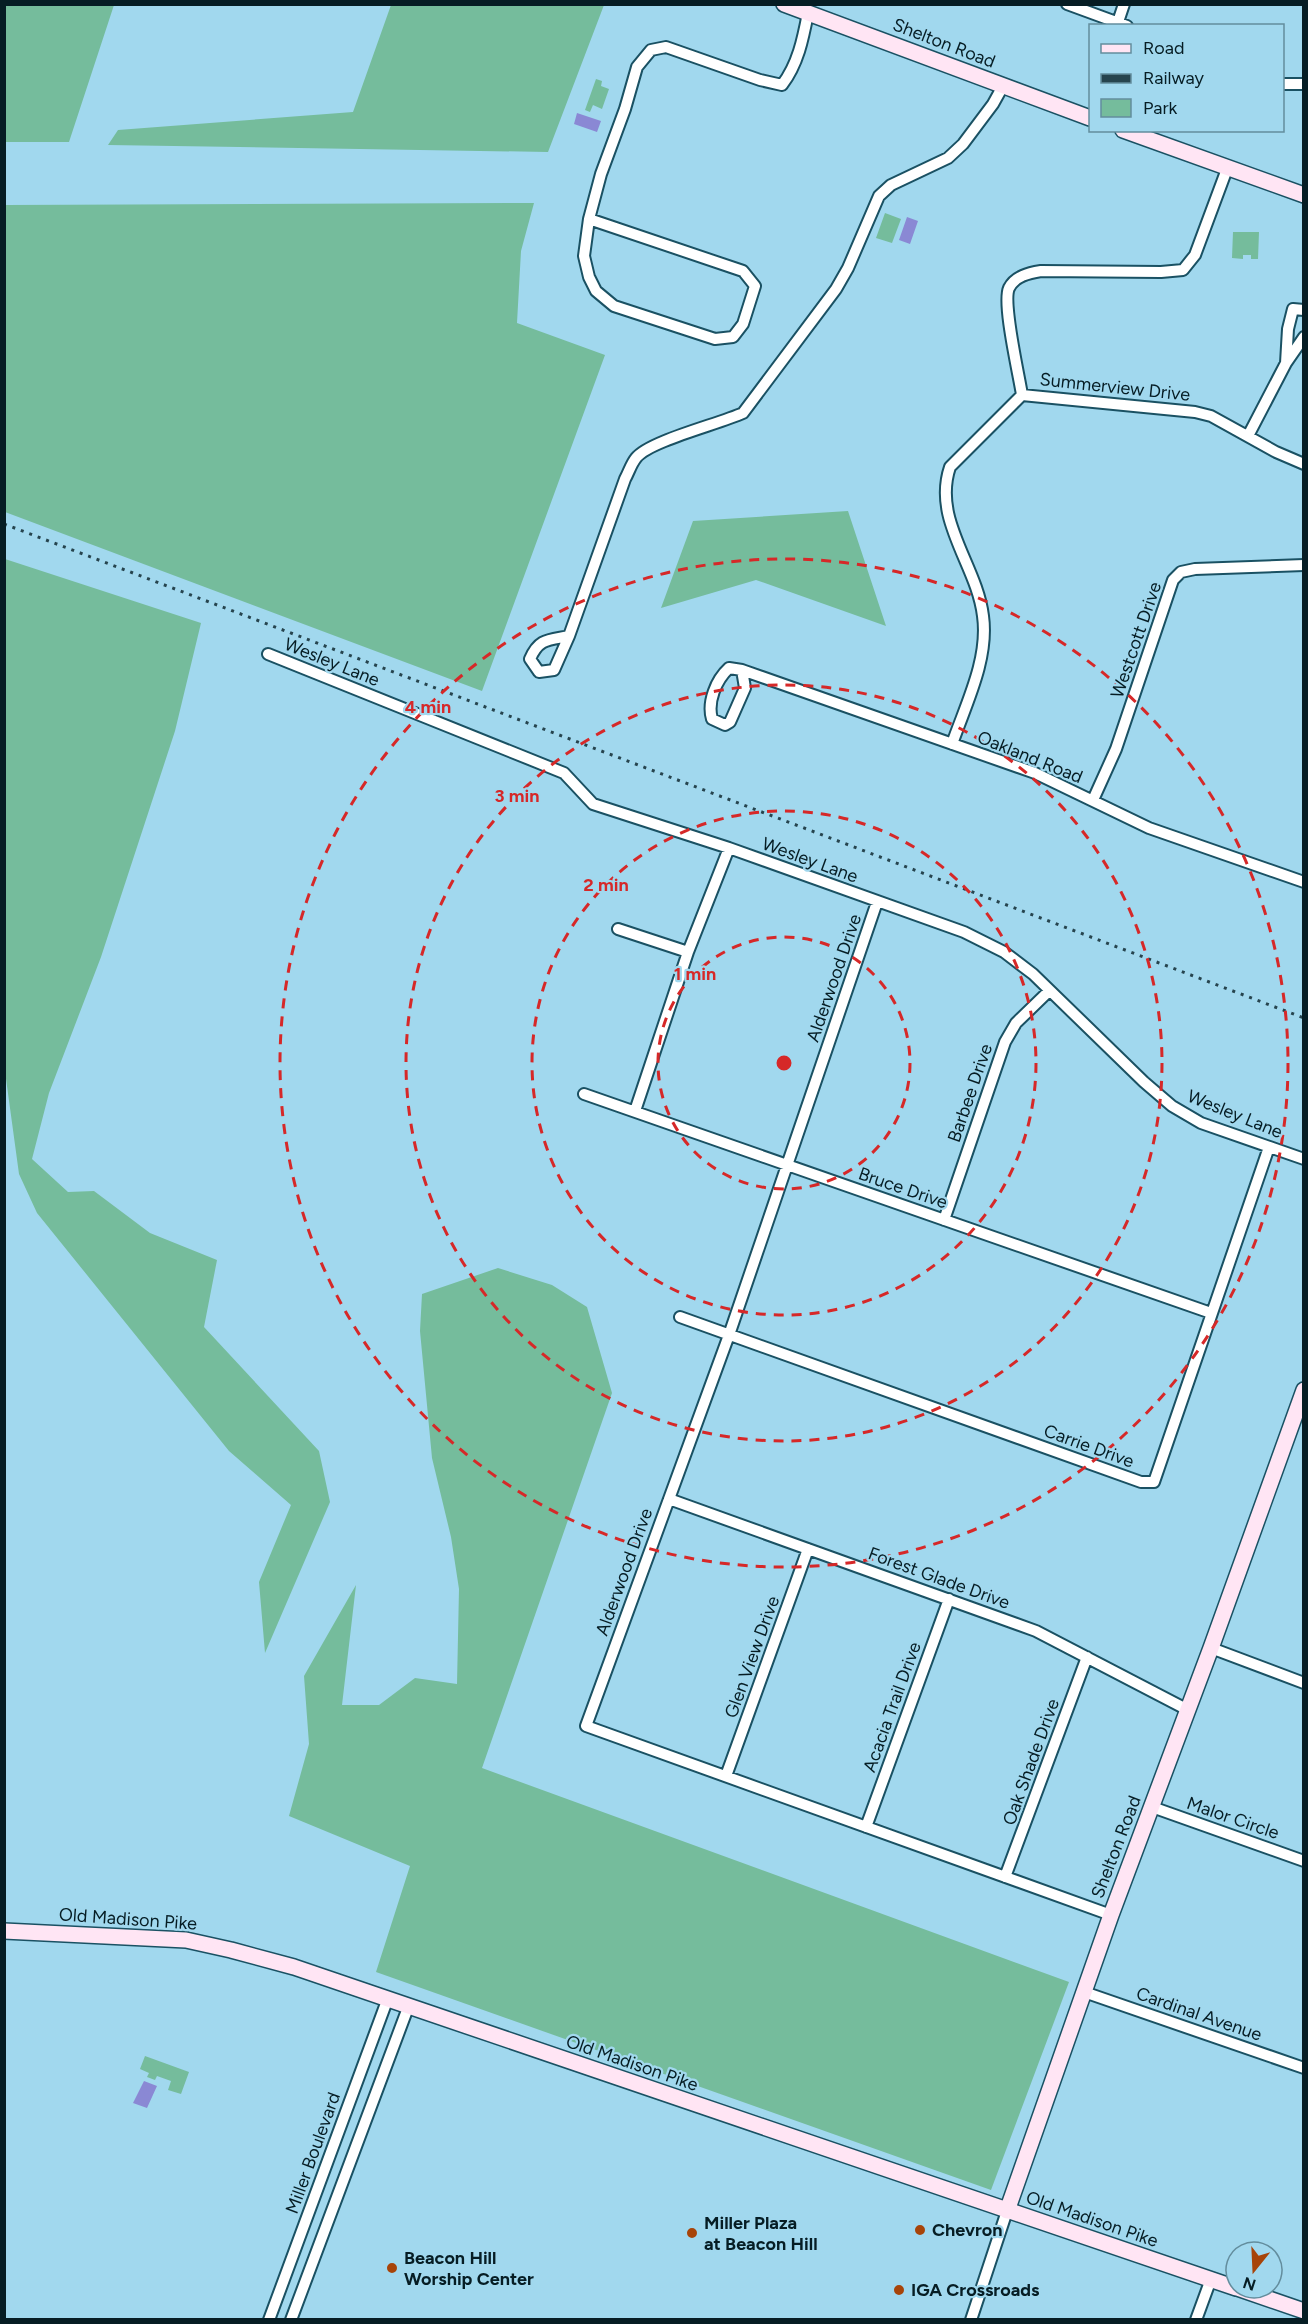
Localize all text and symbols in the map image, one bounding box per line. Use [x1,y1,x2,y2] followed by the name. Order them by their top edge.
[890,13,998,73] street label: Shelton Road
[1089,24,1284,132] legend
[1143,37,1184,59] text: Road
[1143,67,1205,89] text: Railway
[1143,97,1178,119] text: Park
[1039,368,1191,406] street label: Summerview Drive
[1106,579,1166,701] street label: Westcott Drive
[281,633,383,691] street label: Wesley Lane
[405,696,451,718] text: 4 min
[974,726,1086,788] street label: Oakland Road
[495,785,539,807] text: 3 min
[759,832,861,888] street label: Wesley Lane
[583,874,629,896] text: 2 min
[802,911,866,1045] street label: Alderwood Drive
[674,963,716,985] text: 1 min
[943,1041,997,1145] street label: Barbee Drive
[774,1053,794,1073] centre of rings
[1184,1085,1286,1143] street label: Wesley Lane
[856,1162,951,1214] street label: Bruce Drive
[1041,1420,1137,1473] street label: Carrie Drive
[591,1505,657,1639] street label: Alderwood Drive
[865,1542,1013,1614] street label: Forest Glade Drive
[720,1593,784,1721] street label: Glen View Drive
[858,1639,926,1775] street label: Acacia Trail Drive
[998,1696,1064,1828] street label: Oak Shade Drive
[1184,1792,1282,1844] street label: Malor Circle
[1086,1793,1146,1901] street label: Shelton Road
[58,1903,198,1935] street label: Old Madison Pike
[1133,1982,1265,2046] street label: Cardinal Avenue
[563,2030,701,2096] street label: Old Madison Pike
[281,2089,345,2217] street label: Miller Boulevard
[1023,2186,1161,2252] street label: Old Madison Pike
[704,2212,818,2255] place label: Miller Plaza at Beacon Hill
[932,2219,1002,2241] place label: Chevron
[913,2223,927,2237] marker: Chevron
[685,2226,699,2240] marker: Miller Plaza at Beacon Hill
[1224,2240,1284,2300] north arrow
[404,2247,534,2290] place label: Beacon Hill Worship Center
[385,2261,399,2275] marker: Beacon Hill Worship Center
[1241,2273,1258,2295] text: N
[911,2279,1040,2301] place label: IGA Crossroads
[892,2283,906,2297] marker: IGA Crossroads

